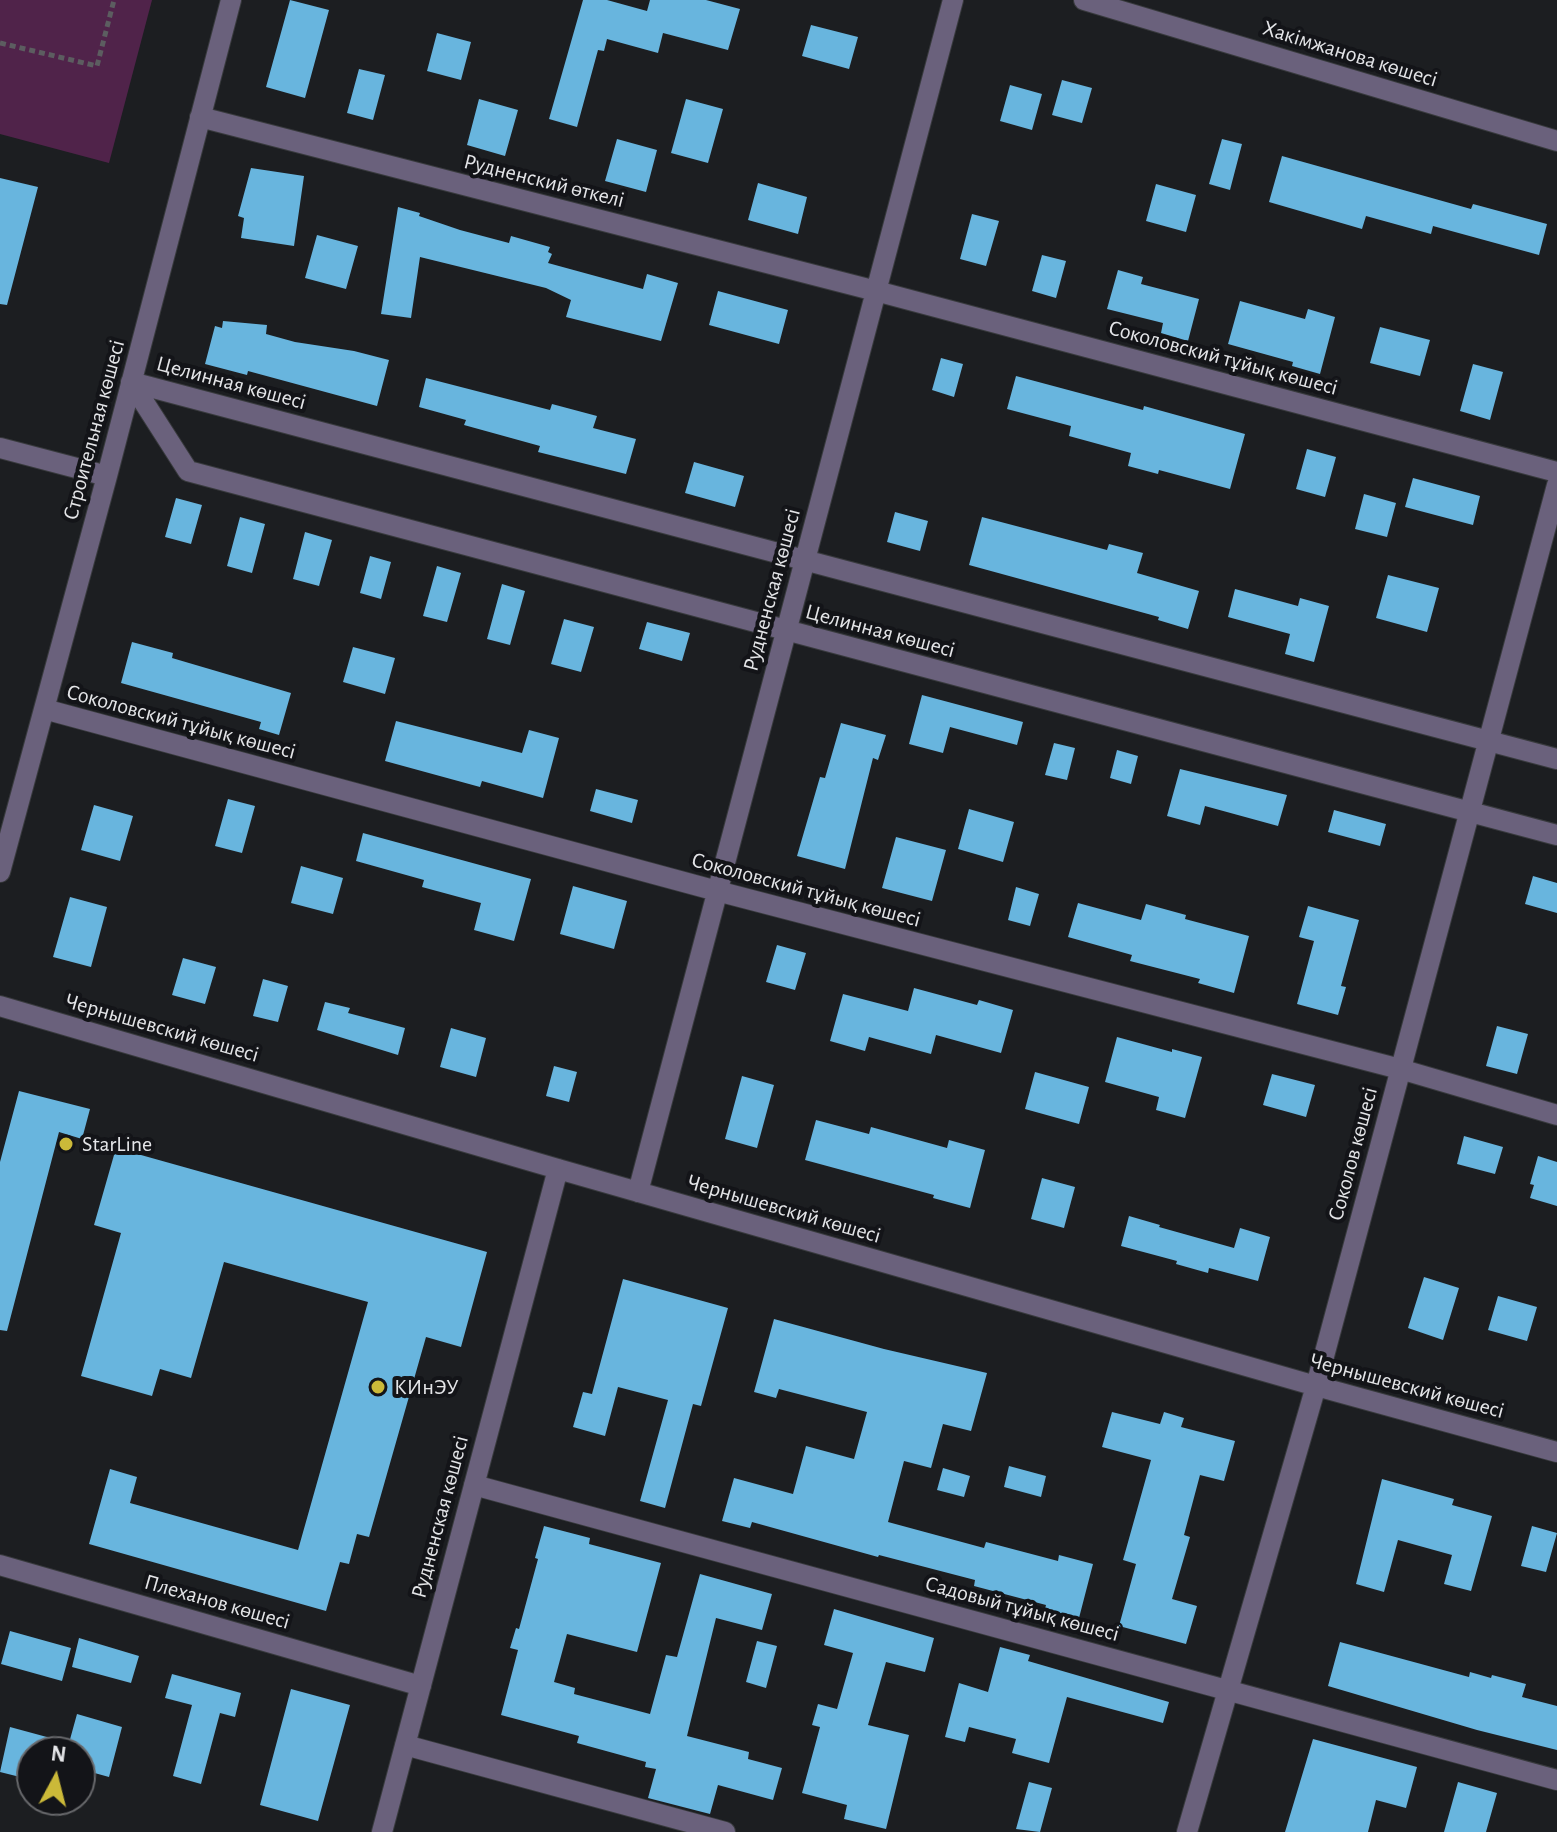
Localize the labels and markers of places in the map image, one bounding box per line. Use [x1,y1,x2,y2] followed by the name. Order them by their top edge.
[82,1131,152,1157] place label: StarLine
[57,1135,75,1153] marker: StarLine
[394,1374,459,1400] place label: КИнЭУ
[369,1378,387,1396] marker: КИнЭУ

